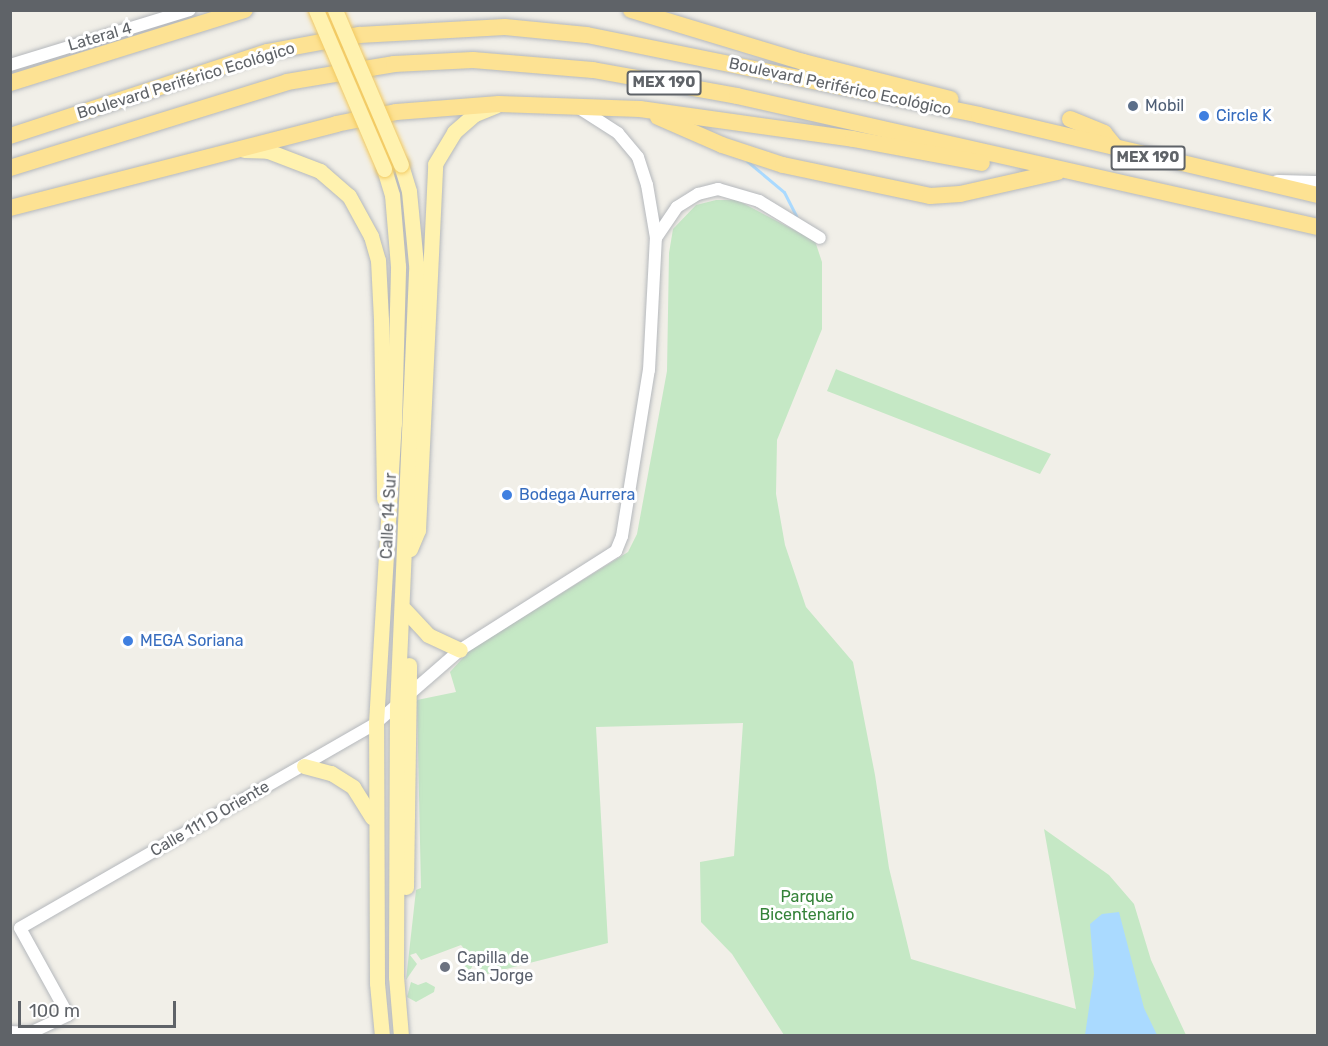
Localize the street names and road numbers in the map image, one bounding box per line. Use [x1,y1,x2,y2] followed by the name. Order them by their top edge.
[66,19,134,55] street label: Lateral 4
[75,39,297,123] street label: Boulevard Periférico Ecológico
[727,54,953,120] street label: Boulevard Periférico Ecológico
[626,71,702,95] road number: MEX 190
[1110,146,1186,170] road number: MEX 190
[377,472,401,560] street label: Calle 14 Sur
[147,777,273,861] street label: Calle 111 D Oriente

